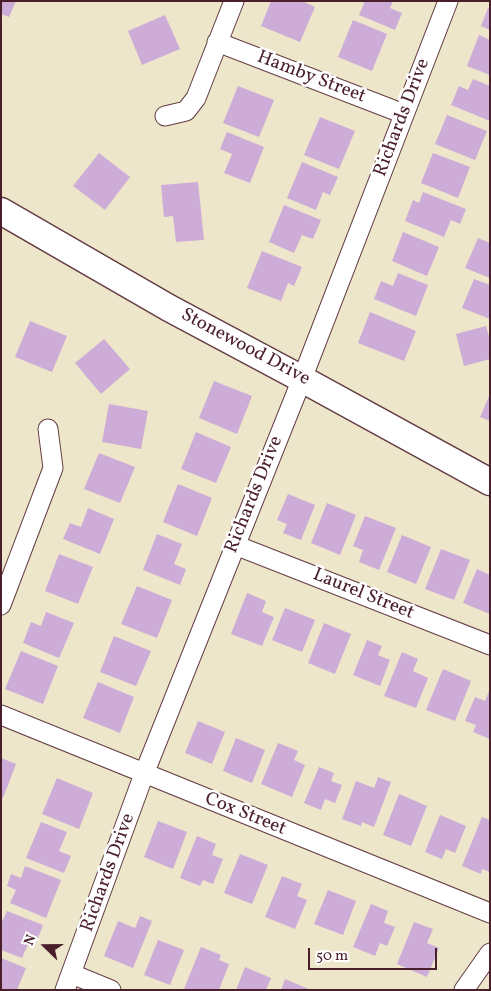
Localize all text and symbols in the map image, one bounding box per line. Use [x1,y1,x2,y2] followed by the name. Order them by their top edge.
[253,47,369,109] street label: Hamby Street
[370,56,436,180] street label: Richards Drive
[177,304,313,392] street label: Stonewood Drive
[221,433,289,557] street label: Richards Drive
[309,564,417,626] street label: Laurel Street
[201,788,289,842] street label: Cox Street
[77,811,141,935] street label: Richards Drive
[20,921,70,971] north arrow
[20,932,41,948] text: N
[311,938,440,970] scale bar
[316,946,348,967] text: 50 m

